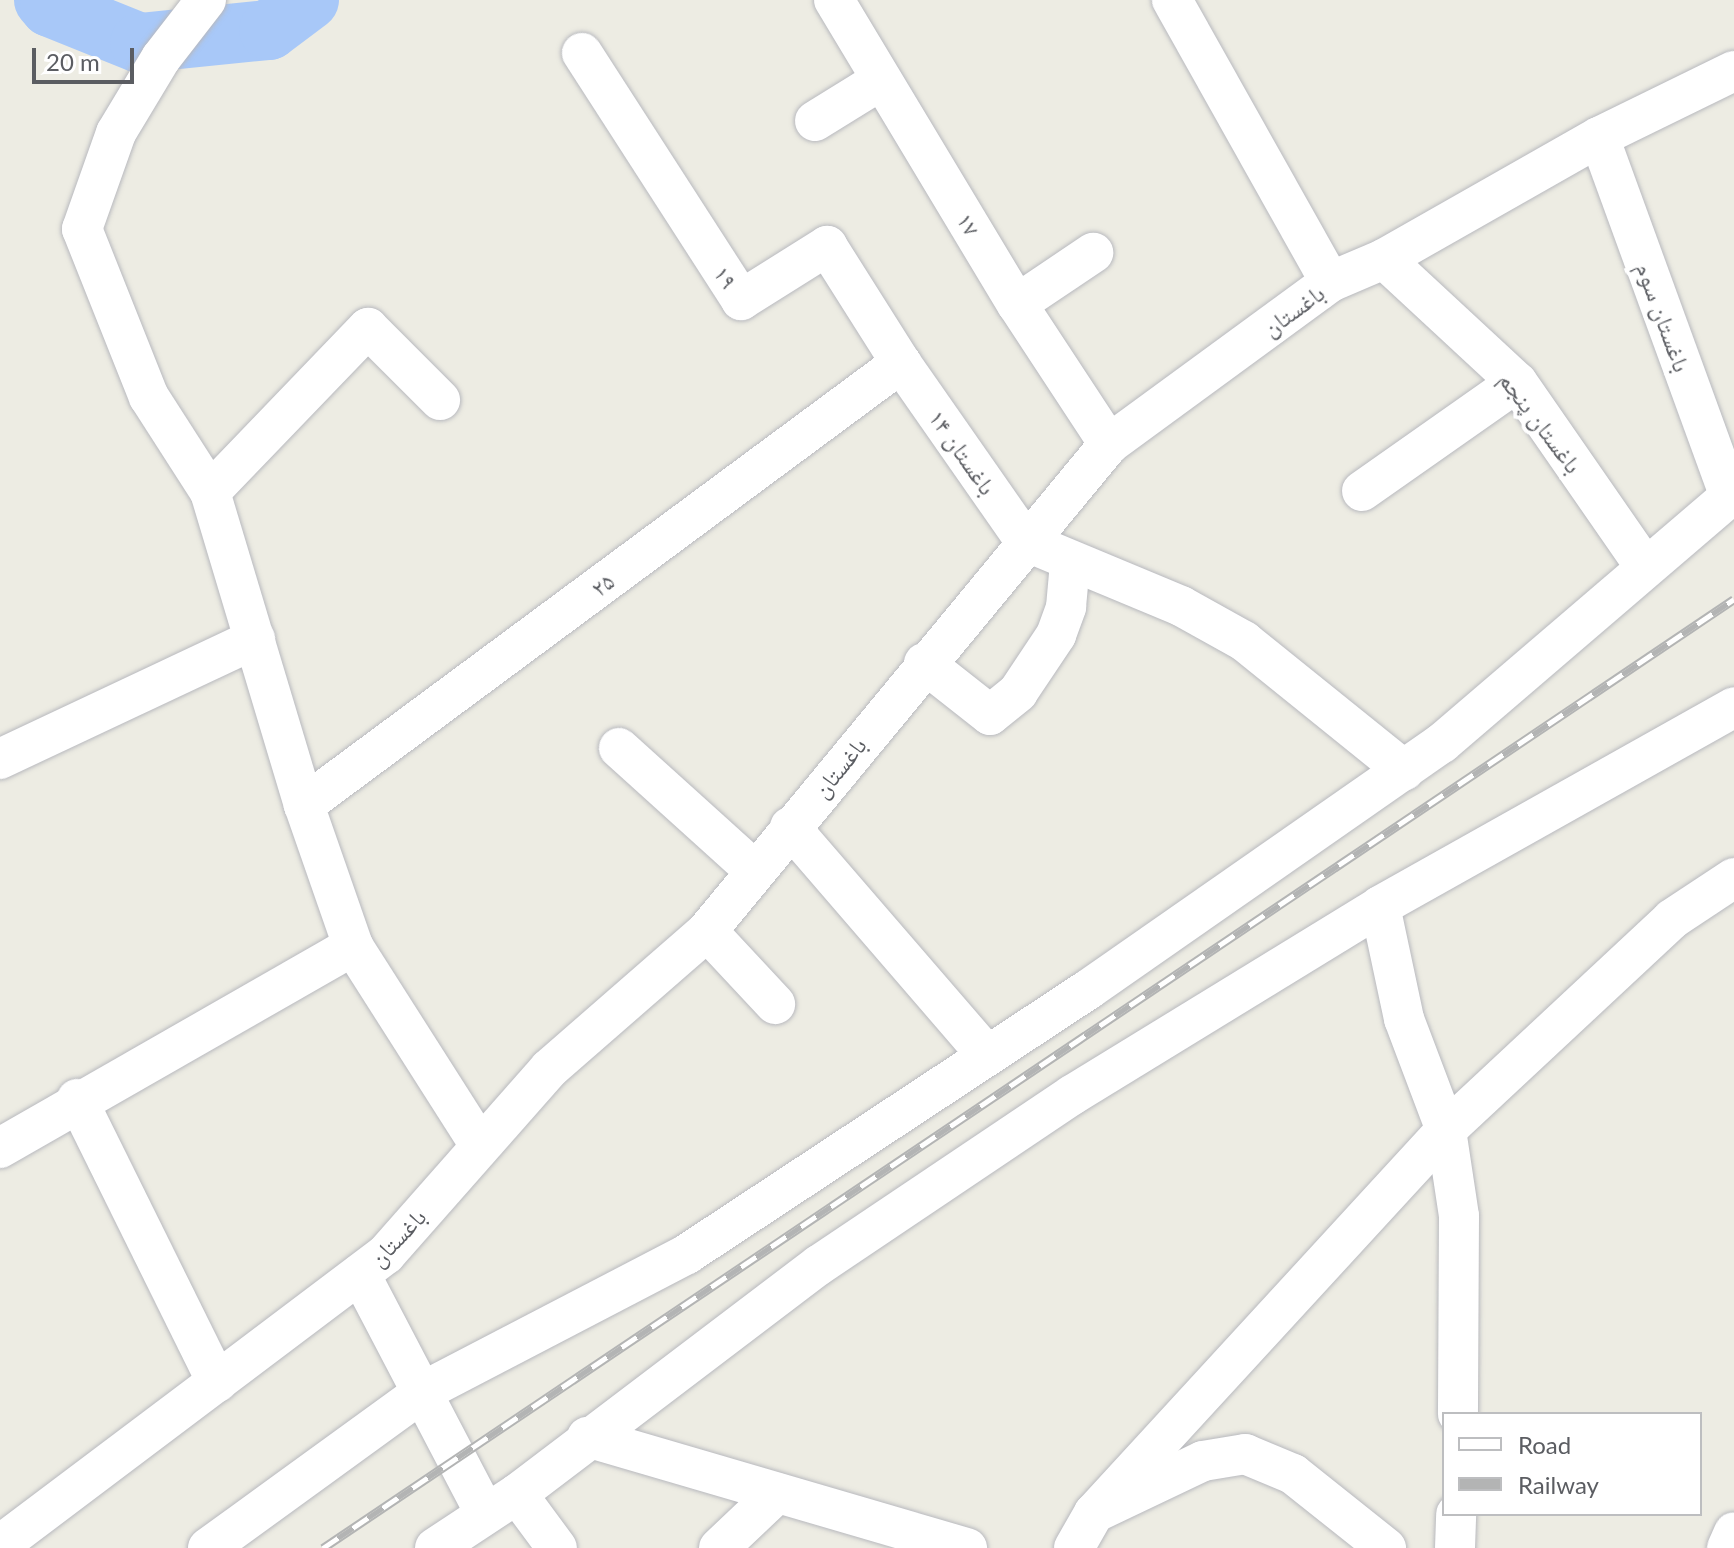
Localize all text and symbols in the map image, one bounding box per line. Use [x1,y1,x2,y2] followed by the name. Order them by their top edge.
[36,32,138,82] scale bar
[46,47,100,76] text: 20 m
[951,207,987,241] street label: ۱۷
[1631,258,1697,376] street label: باغستان سوم
[708,260,744,294] street label: ۱۹
[1256,278,1330,342] street label: باغستان
[1494,366,1588,478] street label: باغستان پنجم
[923,404,1003,500] street label: باغستان ۱۴
[585,566,619,602] street label: ۲۵
[806,731,872,803] street label: باغستان
[363,1202,431,1272] street label: باغستان
[1442,1412,1702,1516] legend
[1518,1430,1571,1459] text: Road
[1518,1470,1599,1499] text: Railway

